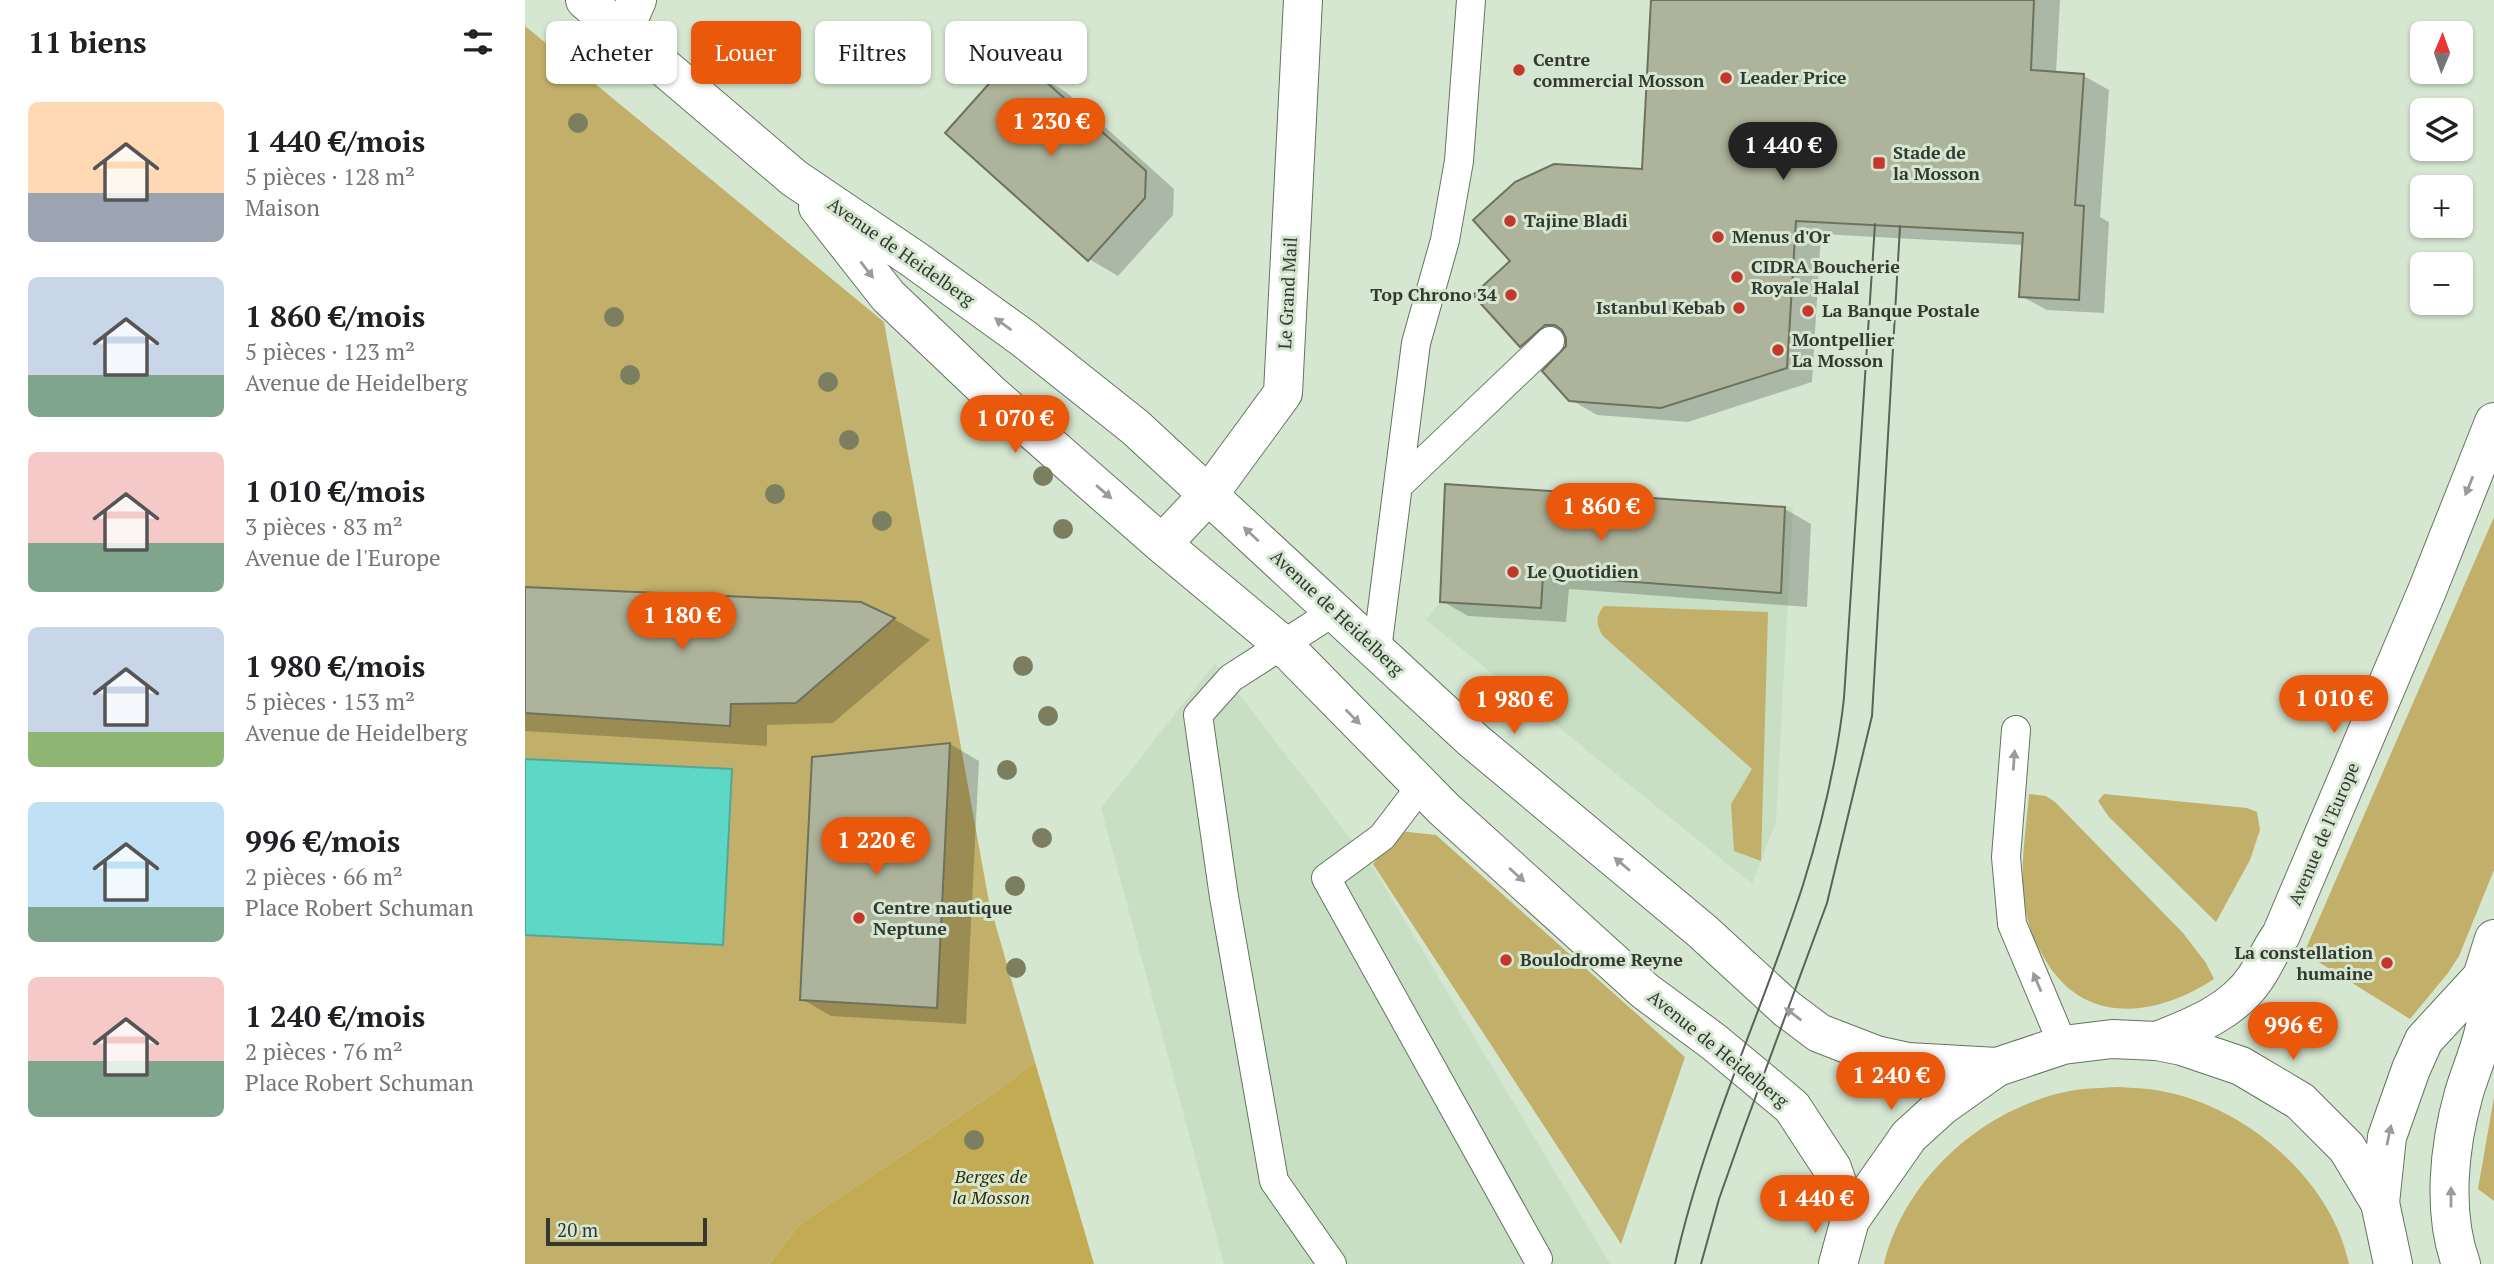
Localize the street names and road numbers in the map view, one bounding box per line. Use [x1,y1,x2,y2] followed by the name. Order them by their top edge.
[823,191,980,311] street label: Avenue de Heidelberg
[1272,236,1302,350] street label: Le Grand Mail
[1266,544,1410,681] street label: Avenue de Heidelberg
[2282,758,2364,909] street label: Avenue de l'Europe
[1643,984,1794,1113] street label: Avenue de Heidelberg

